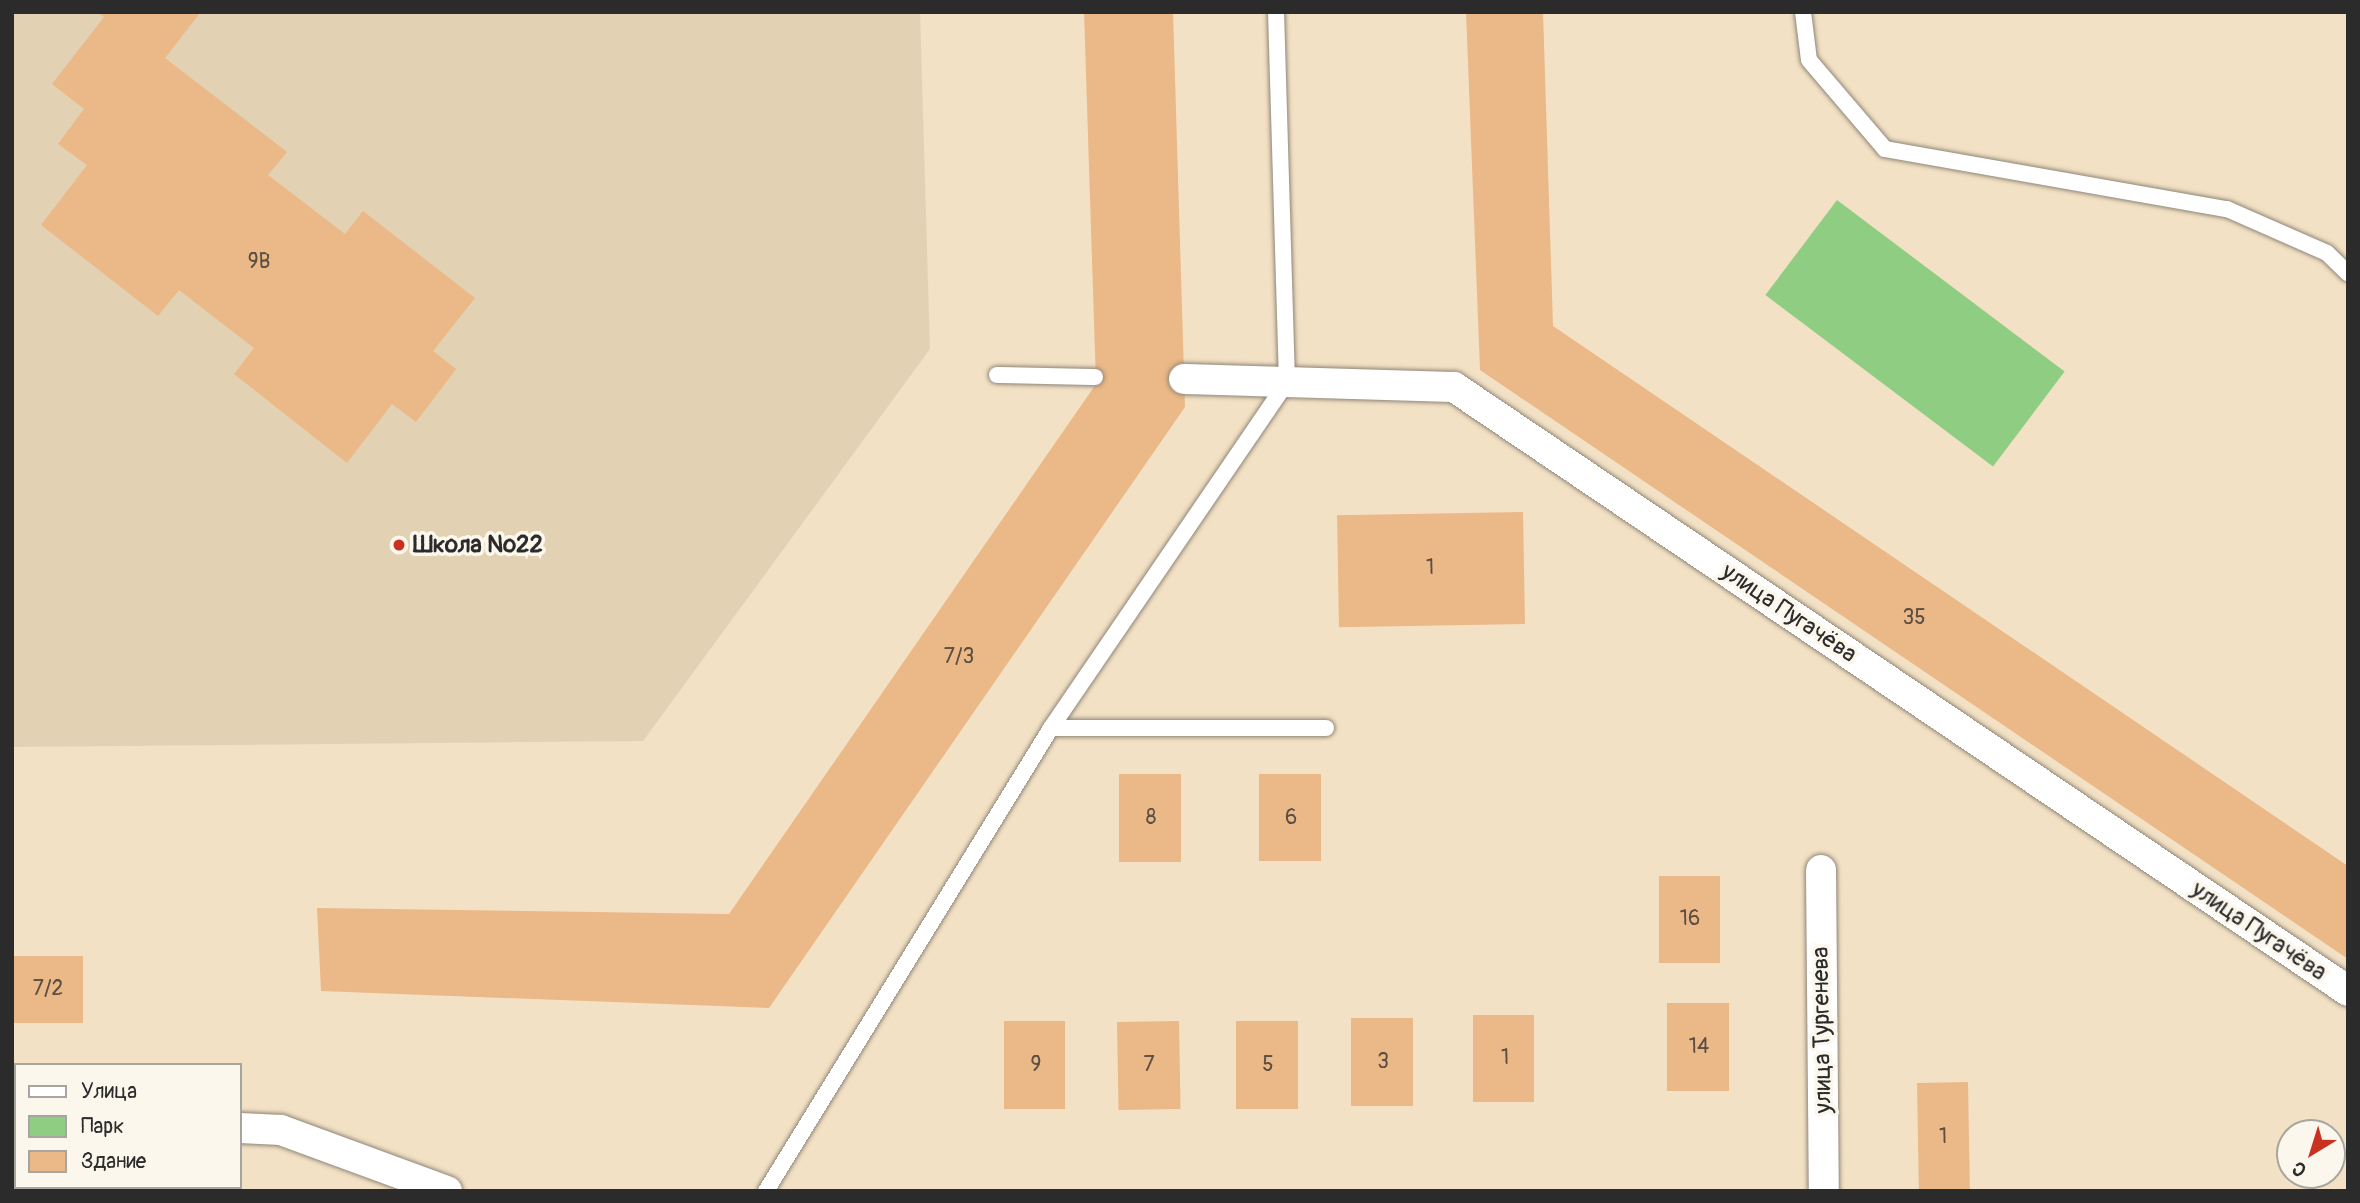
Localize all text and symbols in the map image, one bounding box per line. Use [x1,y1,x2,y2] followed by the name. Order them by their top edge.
[248,249,270,275] house number: 9В
[413,531,543,559] place label: Школа №22
[391,537,407,553] marker: Школа №22
[1426,555,1434,581] house number: 1
[1716,557,1862,669] street label: улица Пугачёва
[1902,605,1926,631] house number: 35
[944,644,974,670] house number: 7/3
[1146,805,1156,831] house number: 8
[1285,805,1297,831] house number: 6
[2186,875,2332,987] street label: улица Пугачёва
[1680,906,1700,932] house number: 16
[1806,946,1838,1114] street label: улица Тургенева
[33,976,63,1002] house number: 7/2
[1689,1034,1709,1060] house number: 14
[1501,1045,1509,1071] house number: 1
[1377,1049,1389,1075] house number: 3
[1031,1052,1041,1078] house number: 9
[1143,1052,1155,1078] house number: 7
[1262,1052,1274,1078] house number: 5
[14,1063,242,1189] legend
[81,1078,137,1105] text: Улица
[81,1113,124,1140] text: Парк
[2276,1119,2346,1189] north arrow
[1939,1124,1947,1150] house number: 1
[81,1148,146,1175] text: Здание
[2287,1156,2311,1182] text: С

